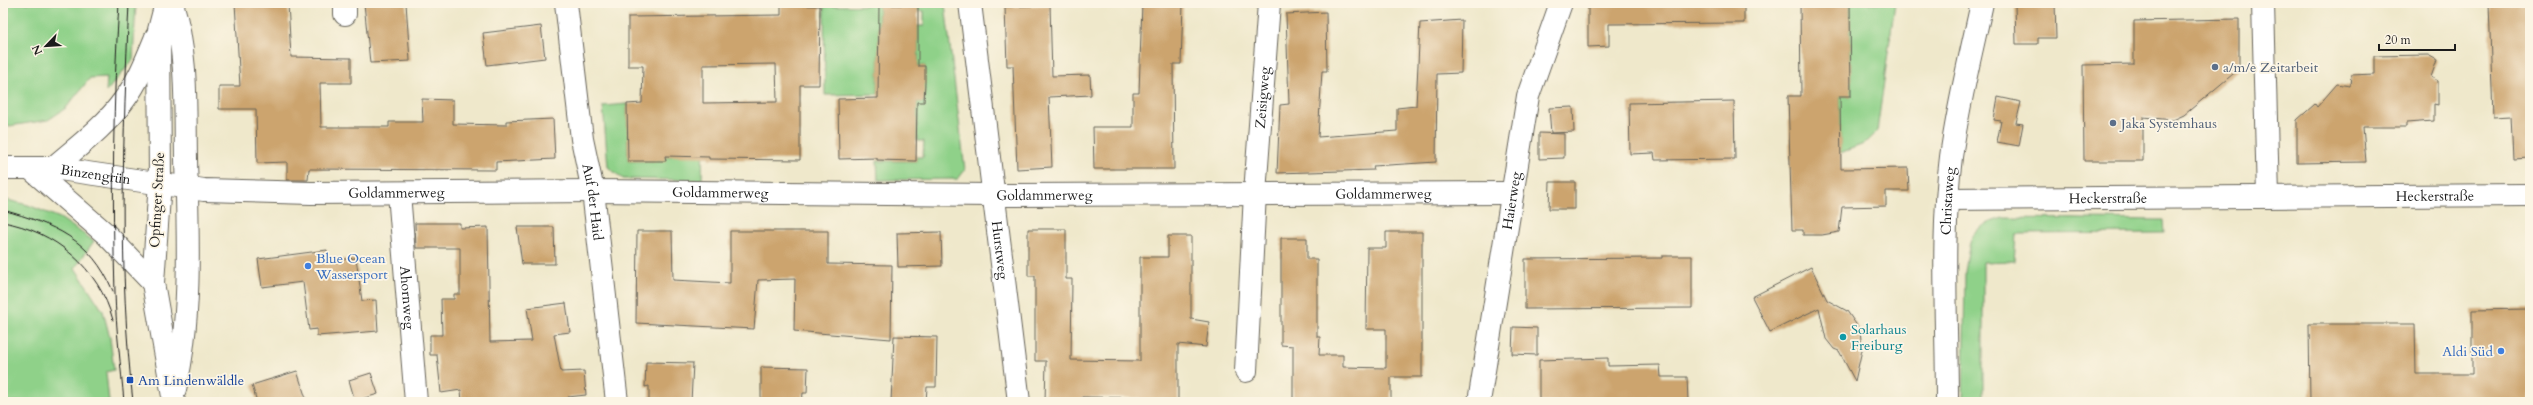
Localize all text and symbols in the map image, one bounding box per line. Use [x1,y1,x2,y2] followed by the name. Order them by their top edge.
[26,26,66,66] north arrow
[2379,26,2455,52] scale bar
[2385,32,2412,48] text: 20 m
[28,42,46,58] text: N
[2223,58,2319,77] place label: a/m/e Zeitarbeit
[2210,62,2220,72] marker: a/m/e Zeitarbeit
[1250,66,1274,129] street label: Zeisigweg
[2119,114,2217,133] place label: Jaka Systemhaus
[2108,118,2118,128] marker: Jaka Systemhaus
[145,152,169,248] street label: Opfinger Straße
[59,160,132,189] street label: Binzengrün
[578,162,608,242] street label: Auf der Haid
[1936,166,1959,235] street label: Christaweg
[1497,170,1525,231] street label: Haierweg
[672,182,769,202] street label: Goldammerweg
[348,183,445,202] street label: Goldammerweg
[1335,184,1432,203] street label: Goldammerweg
[996,185,1093,204] street label: Goldammerweg
[2396,186,2474,205] street label: Heckerstraße
[2069,188,2147,208] street label: Heckerstraße
[987,220,1013,281] street label: Hurstweg
[315,249,388,284] place label: Blue Ocean Wassersport
[303,261,313,271] marker: Blue Ocean Wassersport
[395,265,420,330] street label: Ahornweg
[1851,320,1907,355] place label: Solarhaus Freiburg
[1838,332,1848,342] marker: Solarhaus Freiburg
[2442,342,2494,361] place label: Aldi Süd
[2496,346,2506,356] marker: Aldi Süd
[138,371,244,390] place label: Am Lindenwäldle
[125,375,135,385] marker: Am Lindenwäldle

